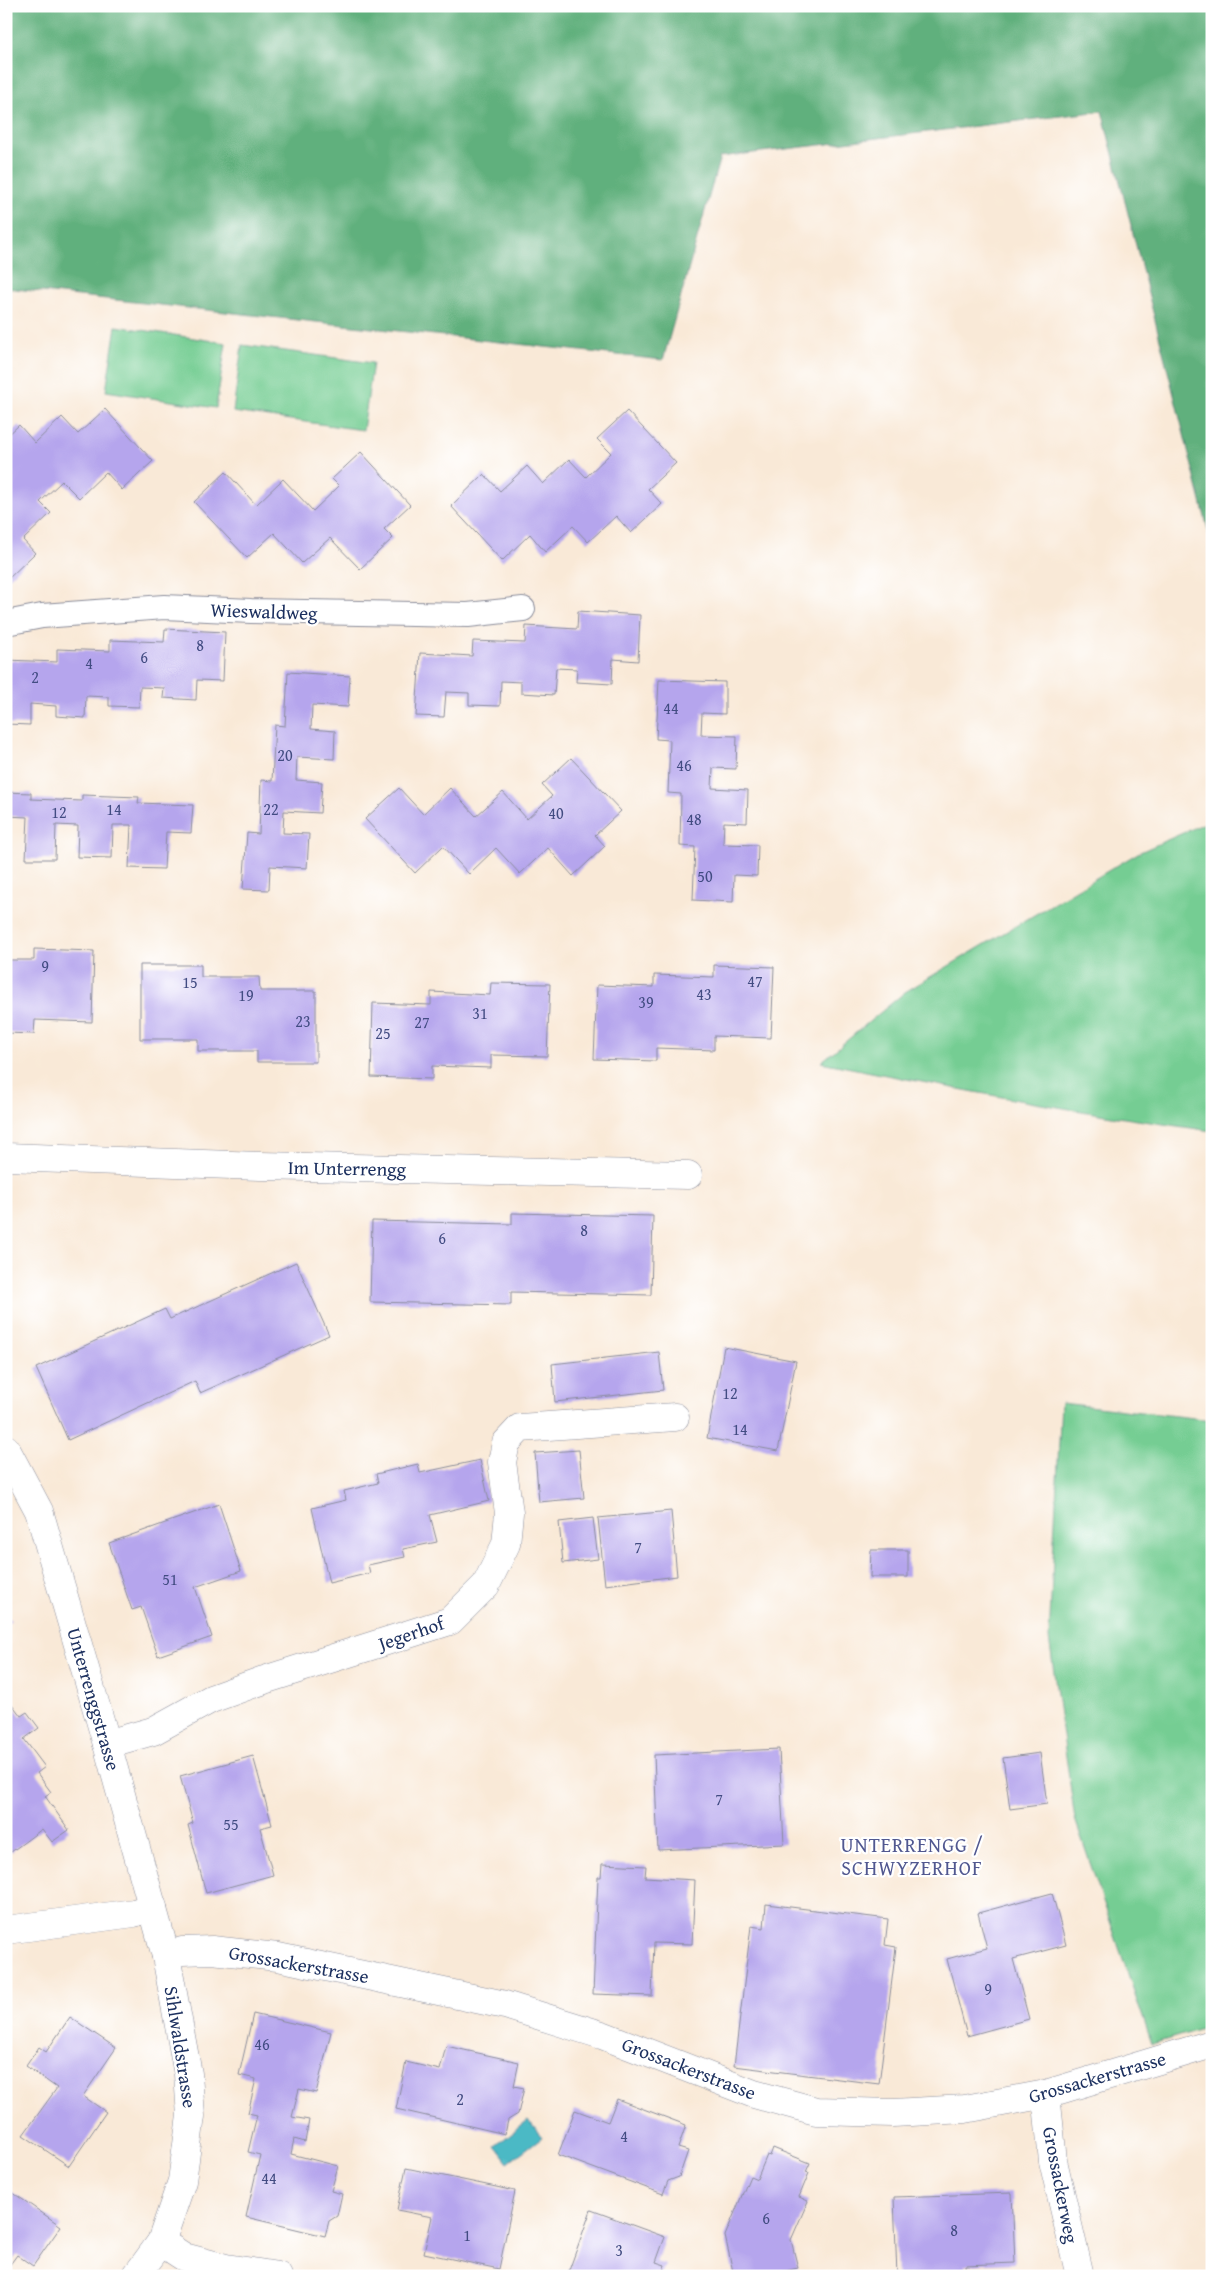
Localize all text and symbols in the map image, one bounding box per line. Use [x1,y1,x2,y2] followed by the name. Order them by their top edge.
[210,595,319,627] street label: Wieswaldweg
[196,633,204,657] house number: 8
[140,645,148,669] house number: 6
[85,651,93,675] house number: 4
[31,665,39,689] house number: 2
[663,696,679,720] house number: 44
[277,743,293,767] house number: 20
[676,753,692,777] house number: 46
[106,797,122,821] house number: 14
[263,797,279,821] house number: 22
[51,800,67,824] house number: 12
[548,801,564,825] house number: 40
[686,807,702,831] house number: 48
[697,864,713,888] house number: 50
[41,954,49,978] house number: 9
[747,969,763,993] house number: 47
[182,970,198,994] house number: 15
[696,982,712,1006] house number: 43
[238,983,254,1007] house number: 19
[638,990,654,1014] house number: 39
[472,1001,488,1025] house number: 31
[295,1009,311,1033] house number: 23
[414,1010,430,1034] house number: 27
[375,1021,391,1045] house number: 25
[288,1153,407,1183] street label: Im Unterrengg
[580,1218,588,1242] house number: 8
[438,1226,446,1250] house number: 6
[722,1381,738,1405] house number: 12
[732,1417,748,1441] house number: 14
[634,1535,642,1559] house number: 7
[162,1567,178,1591] house number: 51
[373,1608,449,1658] street label: Jegerhof
[60,1624,128,1774] street label: Unterrenggstrasse
[715,1787,723,1811] house number: 7
[223,1812,239,1836] house number: 55
[840,1830,984,1882] district label: UNTERRENGG / SCHWYZERHOF
[227,1938,371,1990] street label: Grossackerstrasse
[984,1977,992,2001] house number: 9
[158,1984,204,2110] street label: Sihlwaldstrasse
[618,2030,760,2106] street label: Grossackerstrasse
[254,2032,270,2056] house number: 46
[1025,2044,1169,2110] street label: Grossackerstrasse
[456,2087,464,2111] house number: 2
[620,2124,628,2148] house number: 4
[1036,2124,1086,2246] street label: Grossackerweg
[261,2166,277,2190] house number: 44
[762,2206,770,2230] house number: 6
[950,2218,958,2242] house number: 8
[463,2223,471,2247] house number: 1
[615,2238,623,2262] house number: 3

